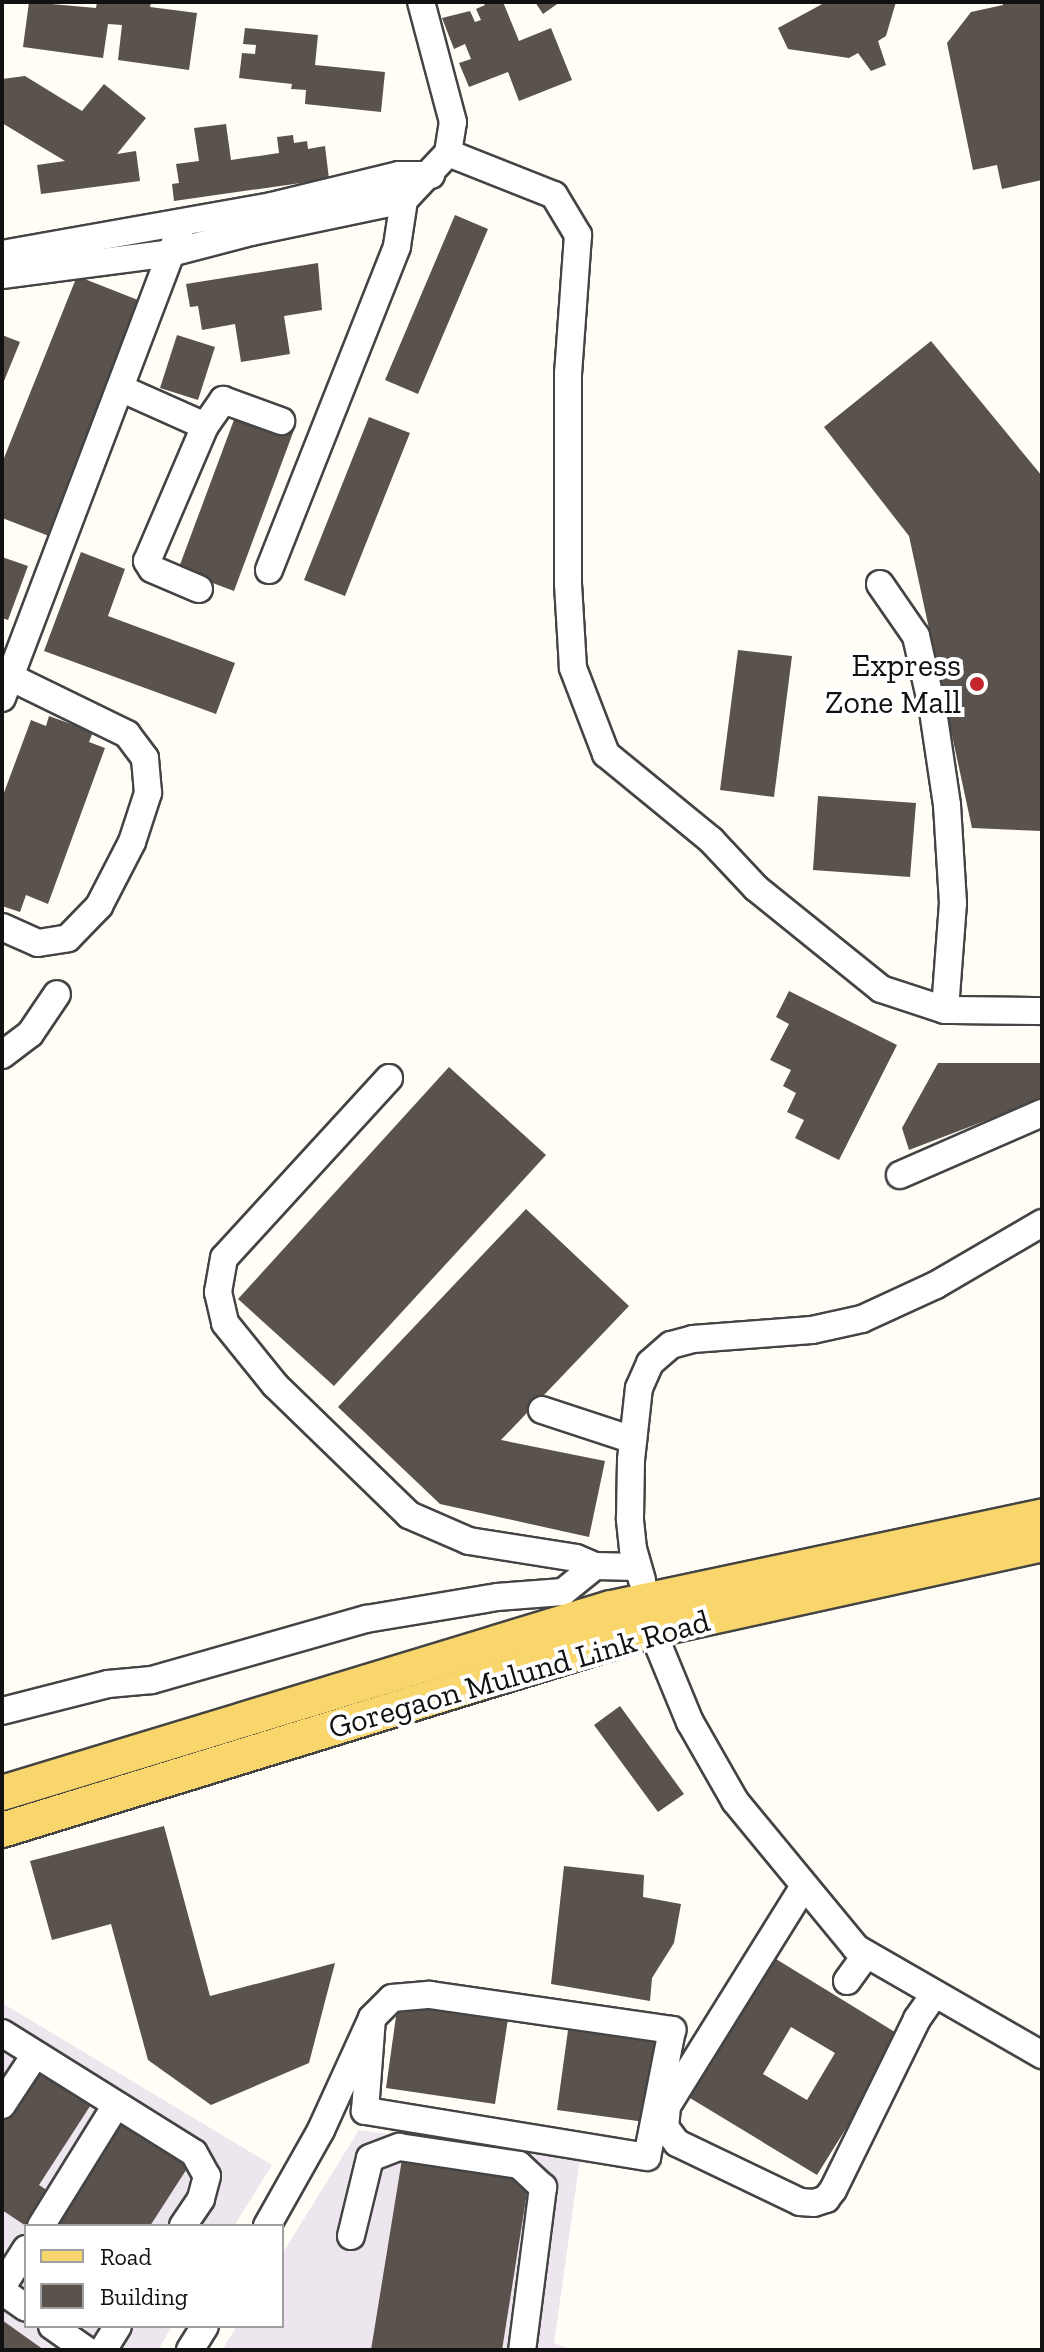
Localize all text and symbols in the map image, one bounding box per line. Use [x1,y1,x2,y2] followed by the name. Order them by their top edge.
[825,647,961,722] place label: Express Zone Mall
[968,675,986,693] marker: Express Zone Mall
[324,1601,714,1747] street label: Goregaon Mulund Link Road
[24,2224,284,2328] legend
[100,2242,152,2271] text: Road
[100,2282,188,2311] text: Building

